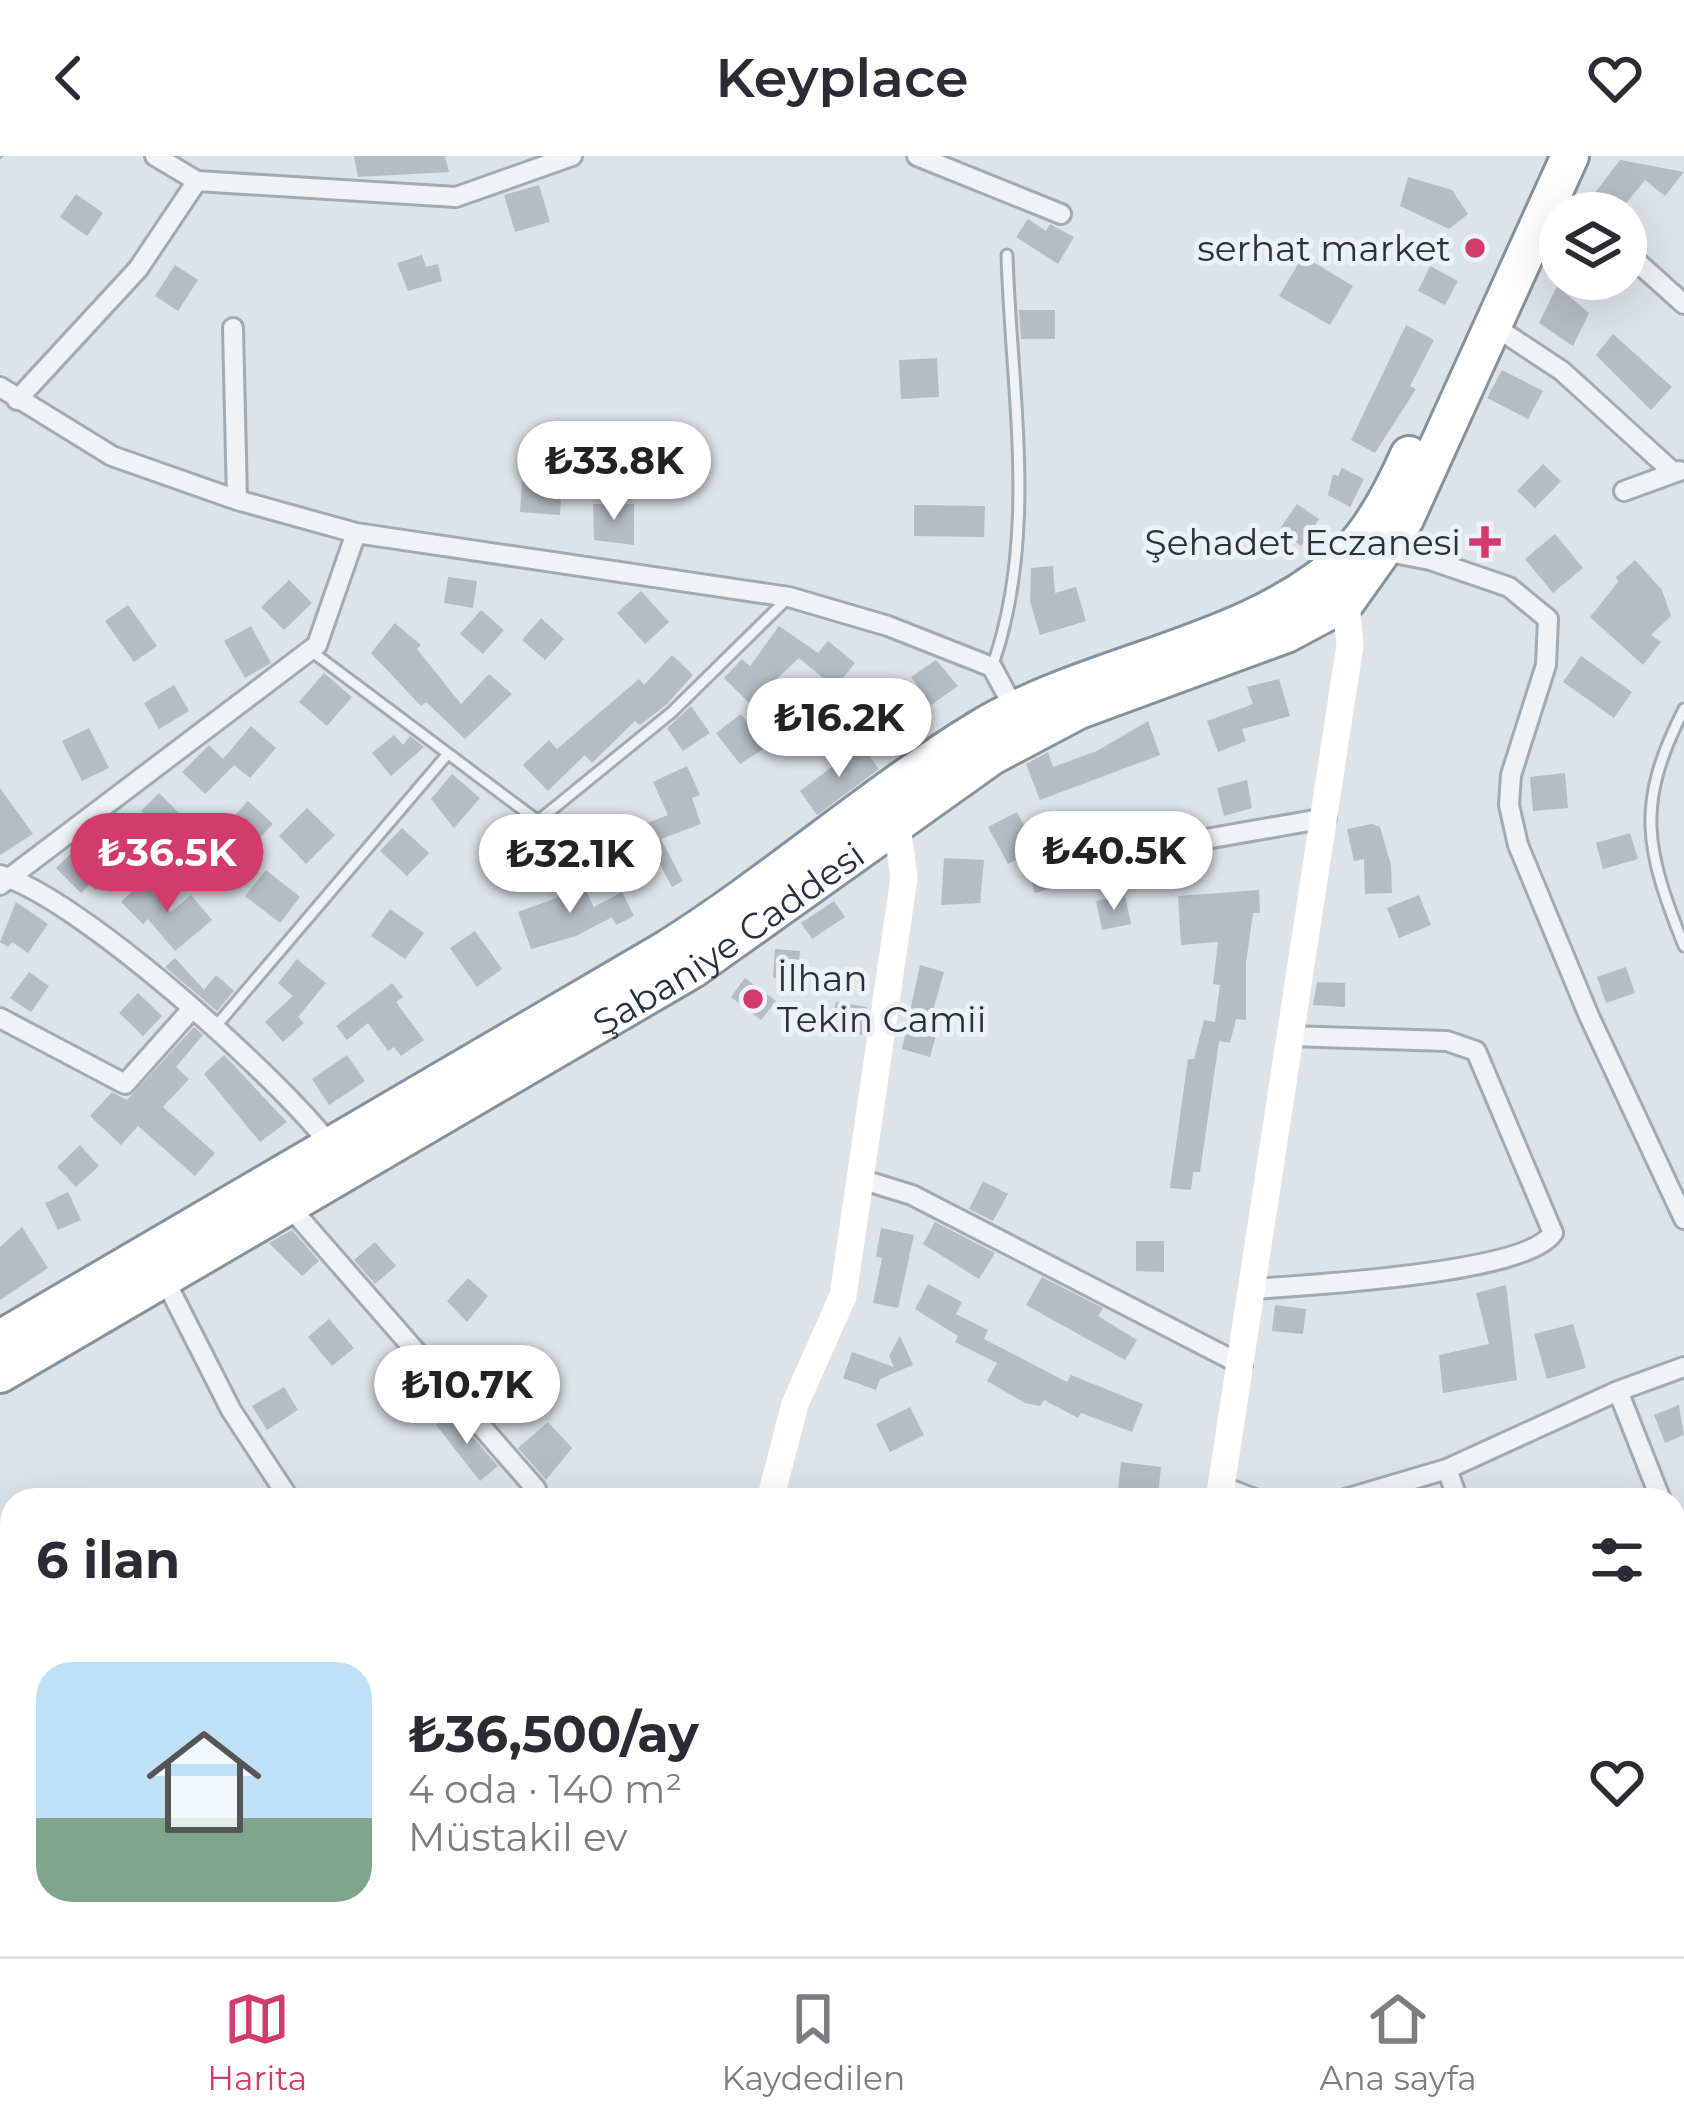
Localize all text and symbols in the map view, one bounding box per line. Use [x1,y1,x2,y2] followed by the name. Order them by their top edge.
[36,45,102,111] icon: back
[716,45,969,111] text: Keyplace
[1582,45,1648,111] icon: heart
[1539,192,1647,300] map controls
[1539,192,1647,300] button: layers
[1197,226,1451,270] place label: serhat market
[1462,235,1488,261] marker: serhat market
[516,421,712,523] pin: ₺33.8K
[544,436,684,484] text: ₺33.8K
[1145,520,1461,564] place label: Şehadet Eczanesi
[1472,529,1498,555] marker: Şehadet Eczanesi
[741,678,937,780] pin: ₺16.2K
[774,693,904,741] text: ₺16.2K
[1016,811,1212,913] pin: ₺40.5K
[69,813,265,915] pin: ₺36.5K
[472,814,668,916] pin: ₺32.1K
[1042,826,1186,874] text: ₺40.5K
[97,828,237,876] text: ₺36.5K
[506,829,634,877] text: ₺32.1K
[585,832,873,1045] street label: Şabaniye Caddesi
[777,956,986,1041] place label: İlhan Tekin Camii
[740,986,766,1012] marker: İlhan Tekin Camii
[369,1345,565,1447] pin: ₺10.7K
[401,1360,533,1408] text: ₺10.7K
[1584,1527,1650,1593] icon: filters
[36,1529,180,1591] text: 6 ilan
[408,1703,699,1765] text: ₺36,500/ay
[132,1710,276,1854] icon: home
[1584,1749,1650,1815] icon: heart
[408,1765,682,1813] text: 4 oda · 140 m²
[408,1813,627,1861] text: Müstakil ev
[207,1986,307,2098] tab: Harita
[721,1986,905,2098] tab: Kaydedilen
[1320,1986,1477,2098] tab: Ana sayfa

